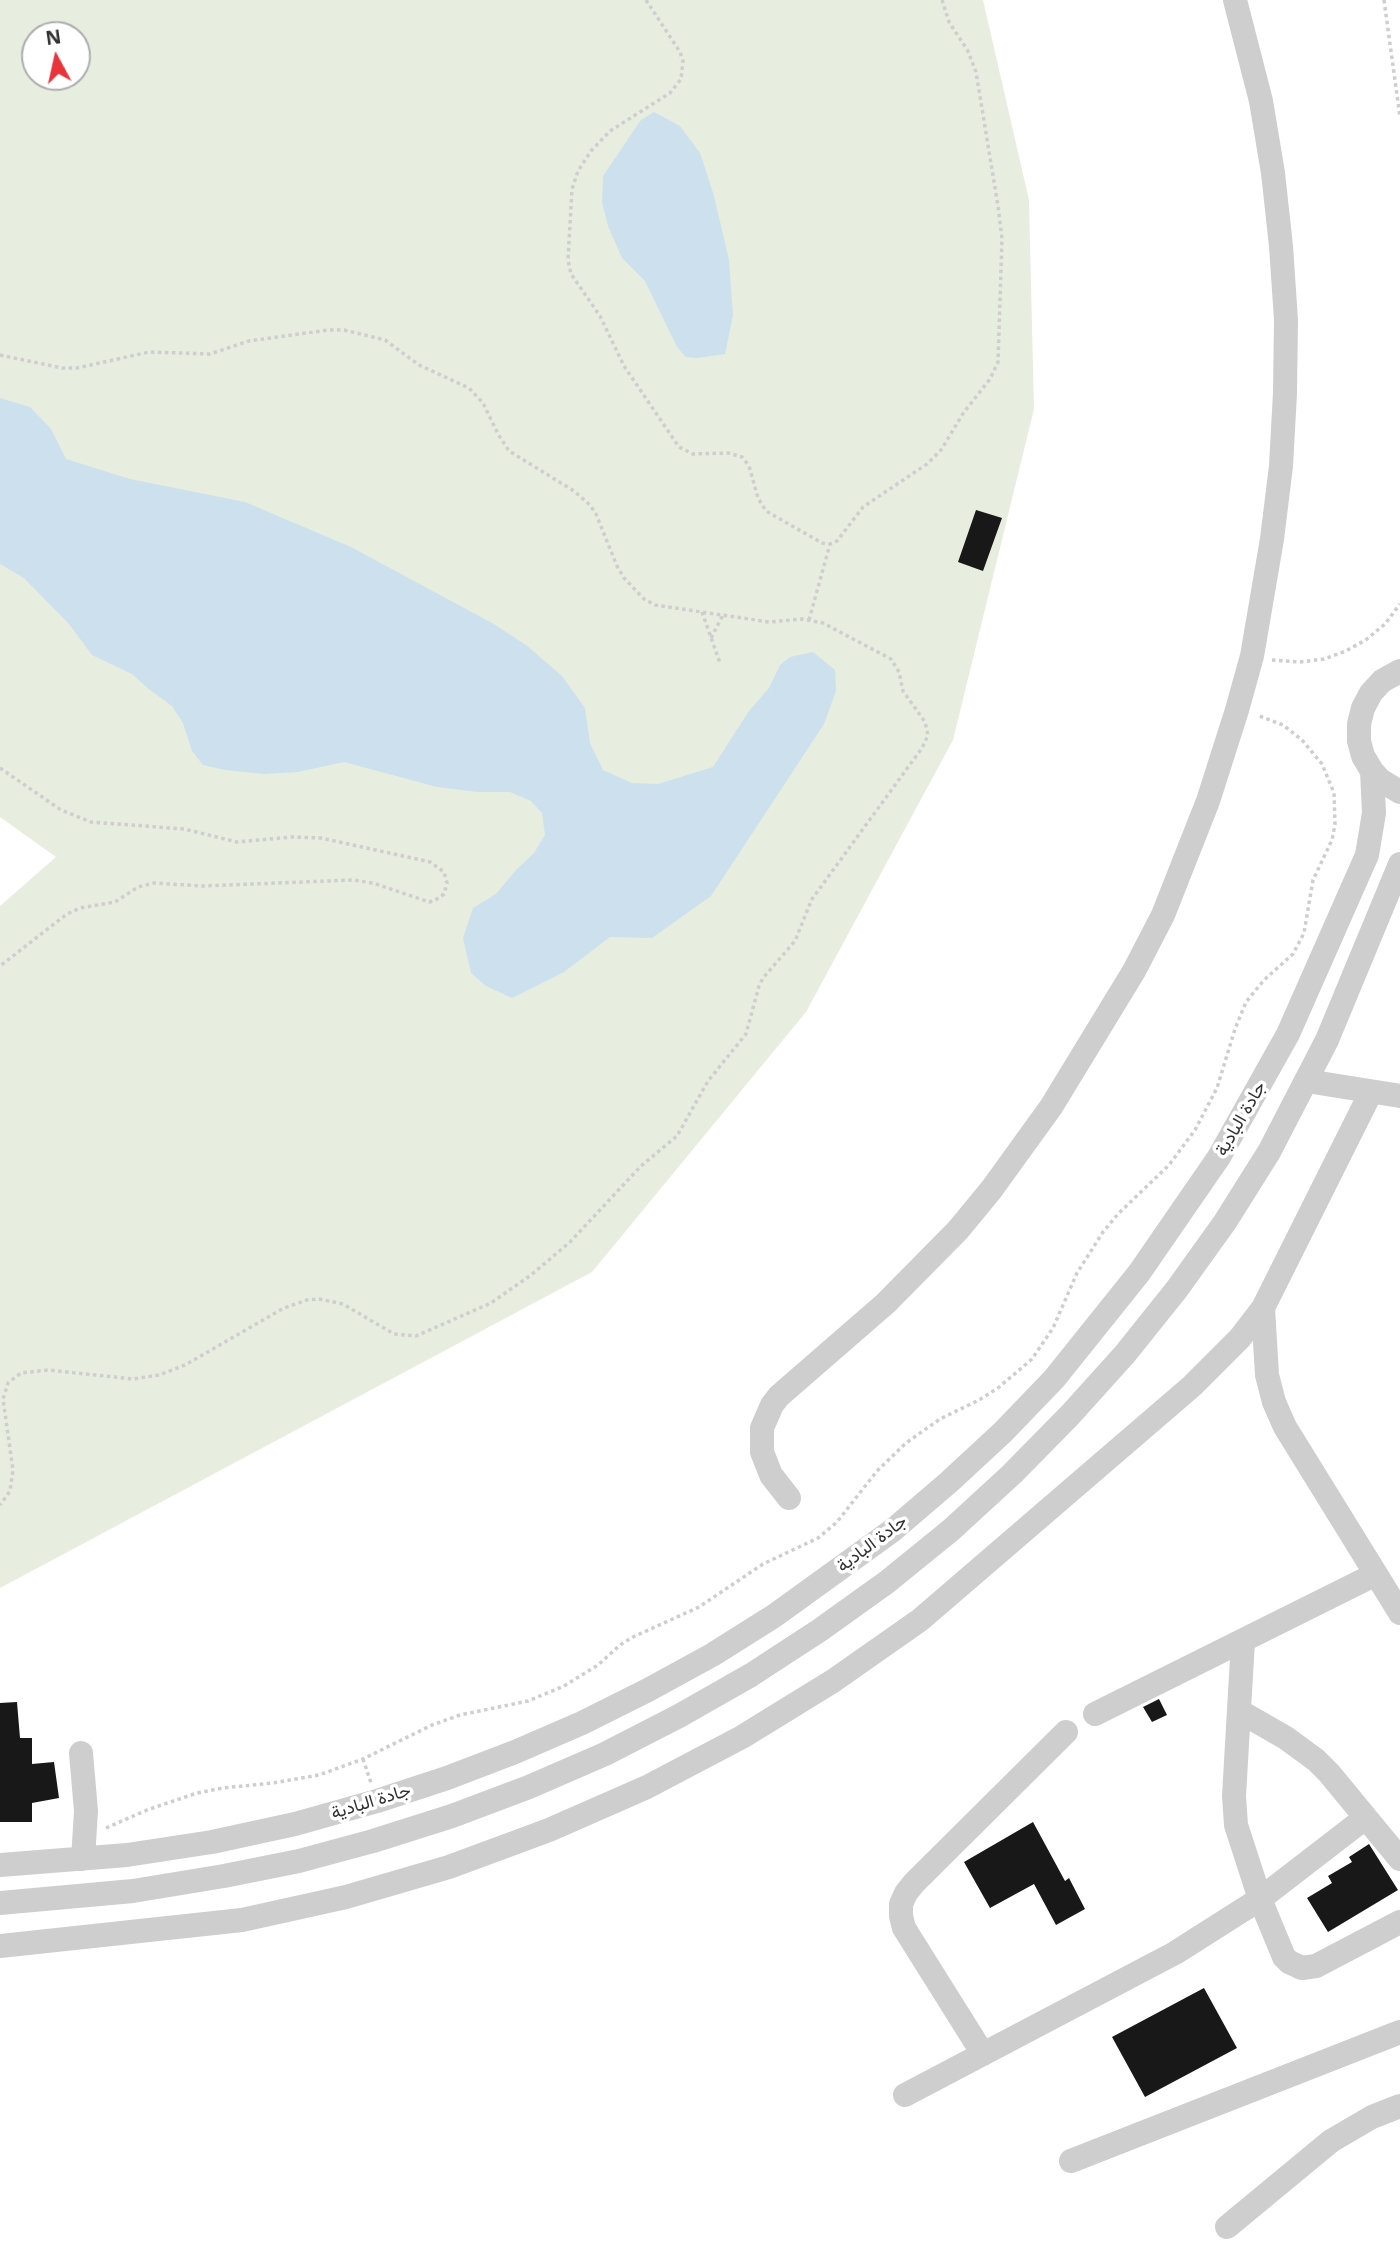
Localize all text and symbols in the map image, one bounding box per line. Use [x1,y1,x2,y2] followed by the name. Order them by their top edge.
[21,21,91,91] north arrow
[44,23,63,51] text: N
[1211,1078,1271,1160] street label: جادة البادية
[833,1511,911,1577] street label: جادة البادية
[328,1780,414,1824] street label: جادة البادية

